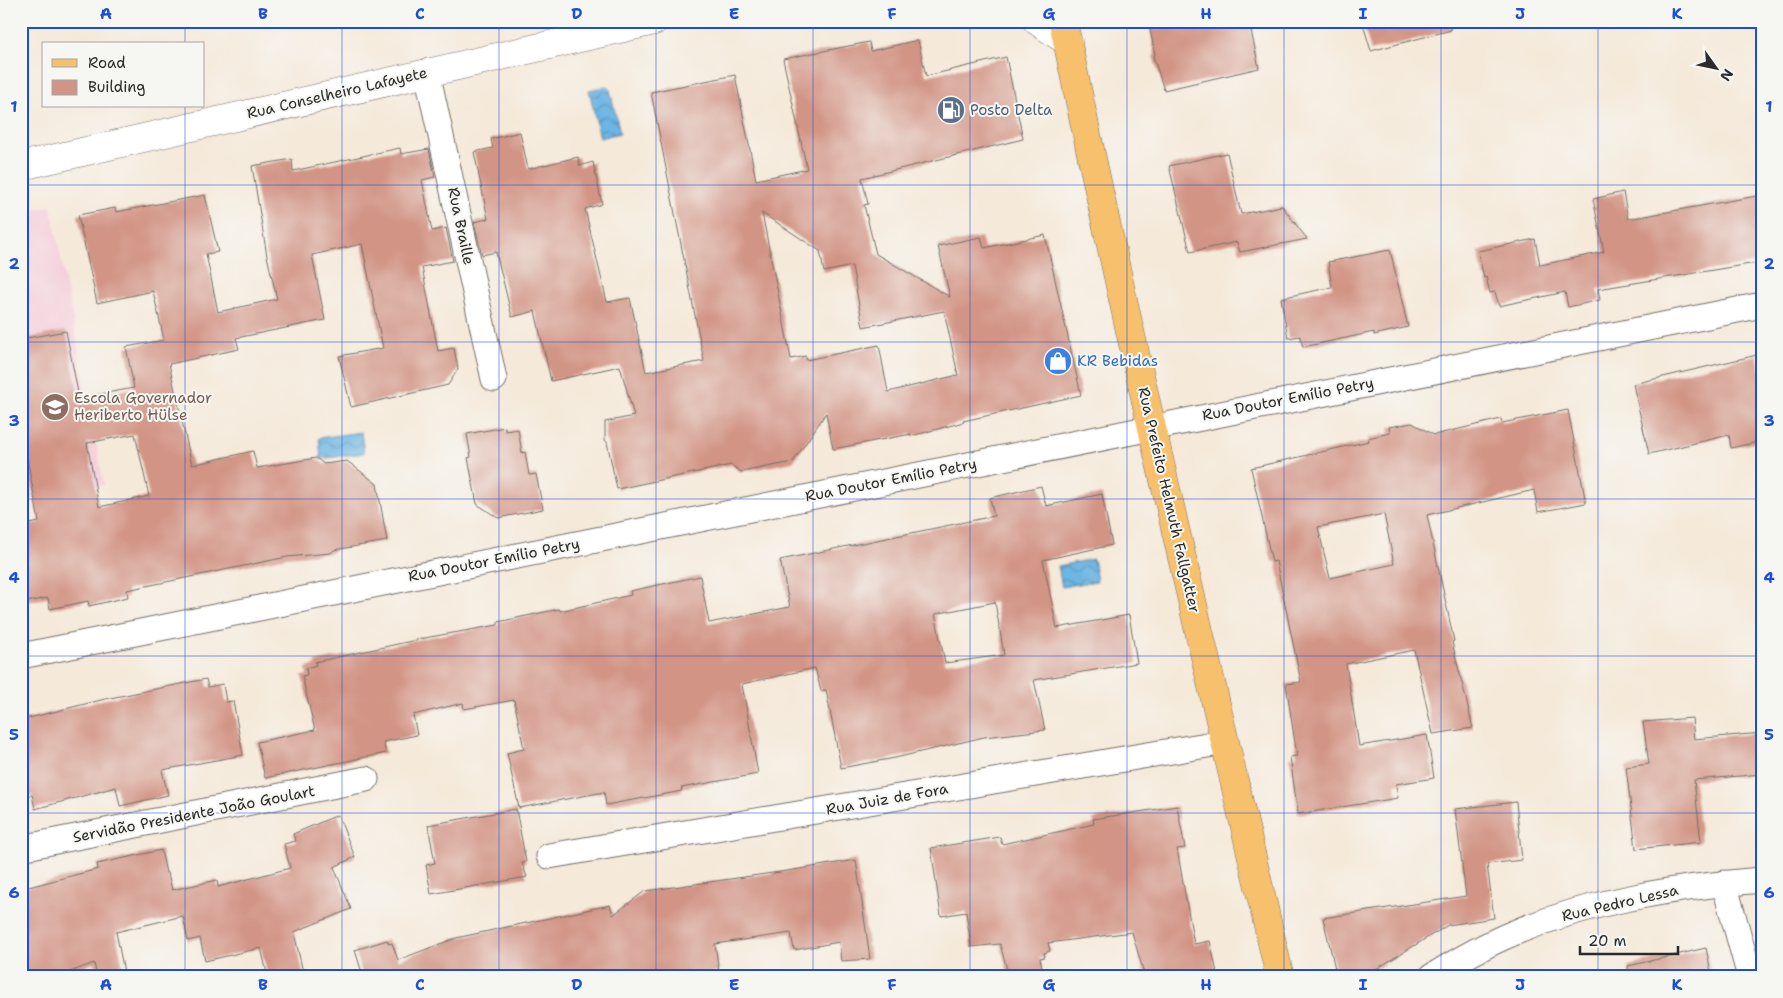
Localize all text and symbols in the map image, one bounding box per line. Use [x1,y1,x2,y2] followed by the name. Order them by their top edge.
[100,3,112,24] text: A
[258,3,268,24] text: B
[415,3,425,24] text: C
[571,3,583,24] text: D
[729,3,739,24] text: E
[887,3,897,24] text: F
[1043,3,1056,24] text: G
[1200,3,1212,24] text: H
[1359,3,1368,24] text: I
[1515,3,1525,24] text: J
[1672,3,1683,24] text: K
[42,42,205,108] legend
[1690,42,1740,92] north arrow
[88,53,126,73] text: Road
[245,63,429,123] street label: Rua Conselheiro Lafayete
[1716,66,1737,85] text: N
[88,77,145,97] text: Building
[936,95,966,125] fuel station icon: Posto Delta
[10,96,18,117] text: 1
[1765,96,1773,117] text: 1
[970,100,1053,120] place label: Posto Delta
[443,185,479,267] street label: Rua Braille
[8,253,20,274] text: 2
[1763,253,1775,274] text: 2
[1043,346,1073,376] shop icon: KR Bebidas
[1077,351,1158,371] place label: KR Bebidas
[1200,373,1376,425] street label: Rua Doutor Emílio Petry
[1133,385,1205,615] street label: Rua Prefeito Helmuth Fallgatter
[74,388,212,425] place label: Escola Governador Heriberto Hülse
[40,392,70,422] school or university icon: Escola Governador Heriberto Hülse
[8,410,20,431] text: 3
[1763,410,1775,431] text: 3
[803,454,979,506] street label: Rua Doutor Emílio Petry
[406,534,582,586] street label: Rua Doutor Emílio Petry
[8,567,20,588] text: 4
[1763,567,1775,588] text: 4
[9,724,19,745] text: 5
[1764,724,1774,745] text: 5
[824,778,950,820] street label: Rua Juiz de Fora
[71,781,317,847] street label: Servidão Presidente João Goulart
[1560,880,1681,926] street label: Rua Pedro Lessa
[8,882,20,903] text: 6
[1763,882,1775,903] text: 6
[1580,923,1678,955] scale bar
[1588,931,1627,951] text: 20 m
[100,974,112,995] text: A
[258,974,268,995] text: B
[415,974,425,995] text: C
[571,974,583,995] text: D
[729,974,739,995] text: E
[887,974,897,995] text: F
[1043,974,1056,995] text: G
[1200,974,1212,995] text: H
[1359,974,1368,995] text: I
[1515,974,1525,995] text: J
[1672,974,1683,995] text: K

